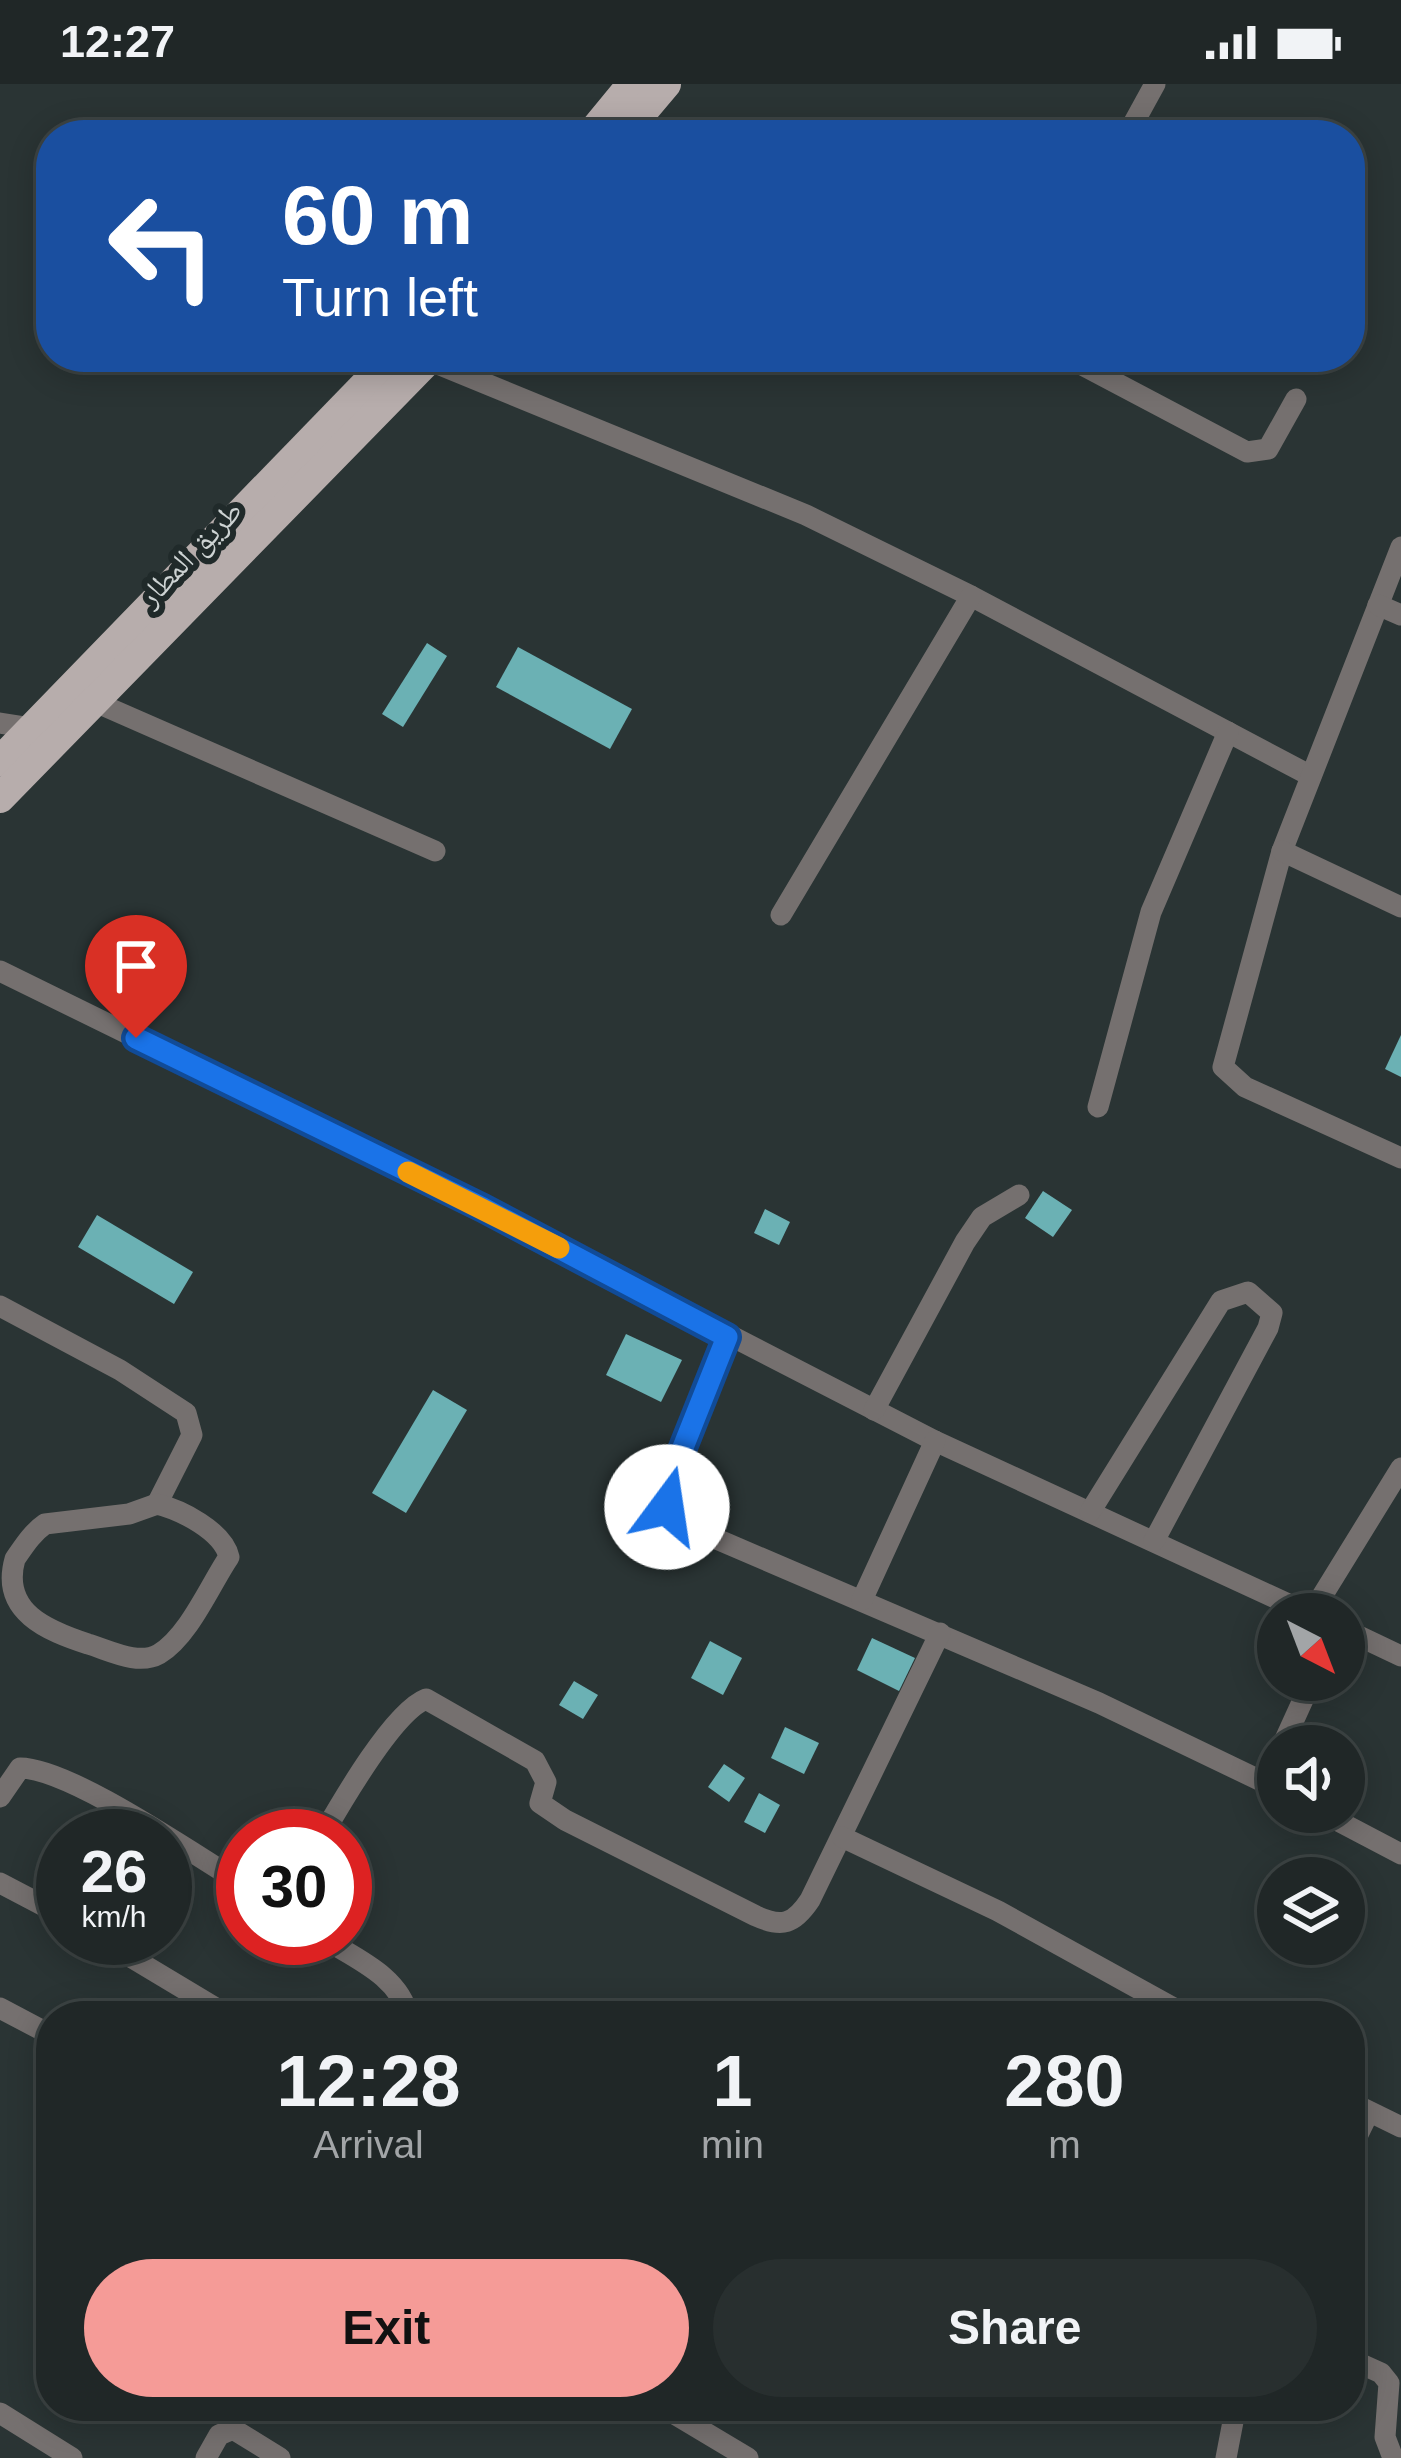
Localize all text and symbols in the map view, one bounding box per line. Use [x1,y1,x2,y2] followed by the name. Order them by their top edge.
[60,16,175,67] text: 12:27
[84,168,240,324] icon: left
[282,168,473,262] text: 60 m
[282,267,478,327] text: Turn left
[131,493,250,615] street label: طريق المطار
[85,915,187,1038] pin
[103,933,169,999] icon: arrive
[604,1444,730,1570] position arrow
[1257,1593,1365,1701] north arrow
[1257,1593,1365,1965] map controls
[1257,1725,1365,1833] button: sound
[216,1809,372,1965] speed limit sign: 30
[81,1838,147,1905] text: 26
[1257,1857,1365,1965] button: layers
[81,1900,147,1933] text: km/h
[276,2041,461,2121] text: 12:28
[712,2041,753,2121] text: 1
[1004,2041,1125,2121] text: 280
[313,2123,424,2166] text: Arrival
[701,2123,764,2166] text: min
[1048,2123,1081,2166] text: m
[84,2259,689,2397] button: Exit
[713,2259,1317,2397] button: Share

